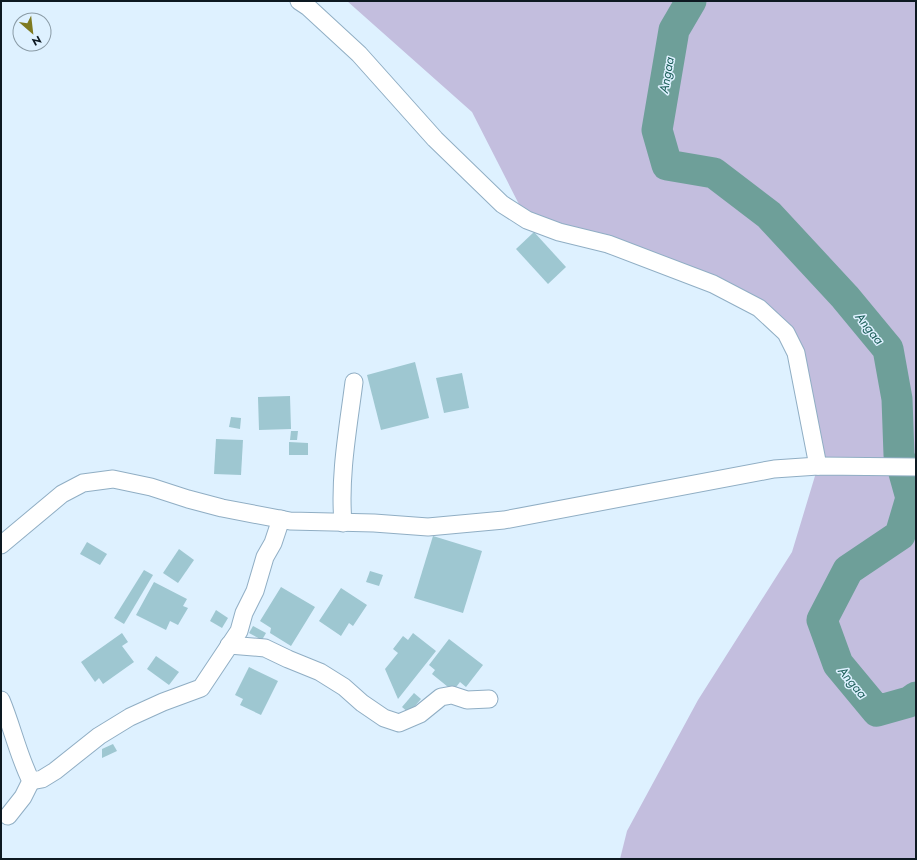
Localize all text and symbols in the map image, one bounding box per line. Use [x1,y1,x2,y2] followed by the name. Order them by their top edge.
[12,12,52,52] north arrow
[29,32,44,50] text: N
[654,55,679,96] water label: Angaa
[850,307,888,348] water label: Angaa
[833,661,872,702] water label: Angaa

